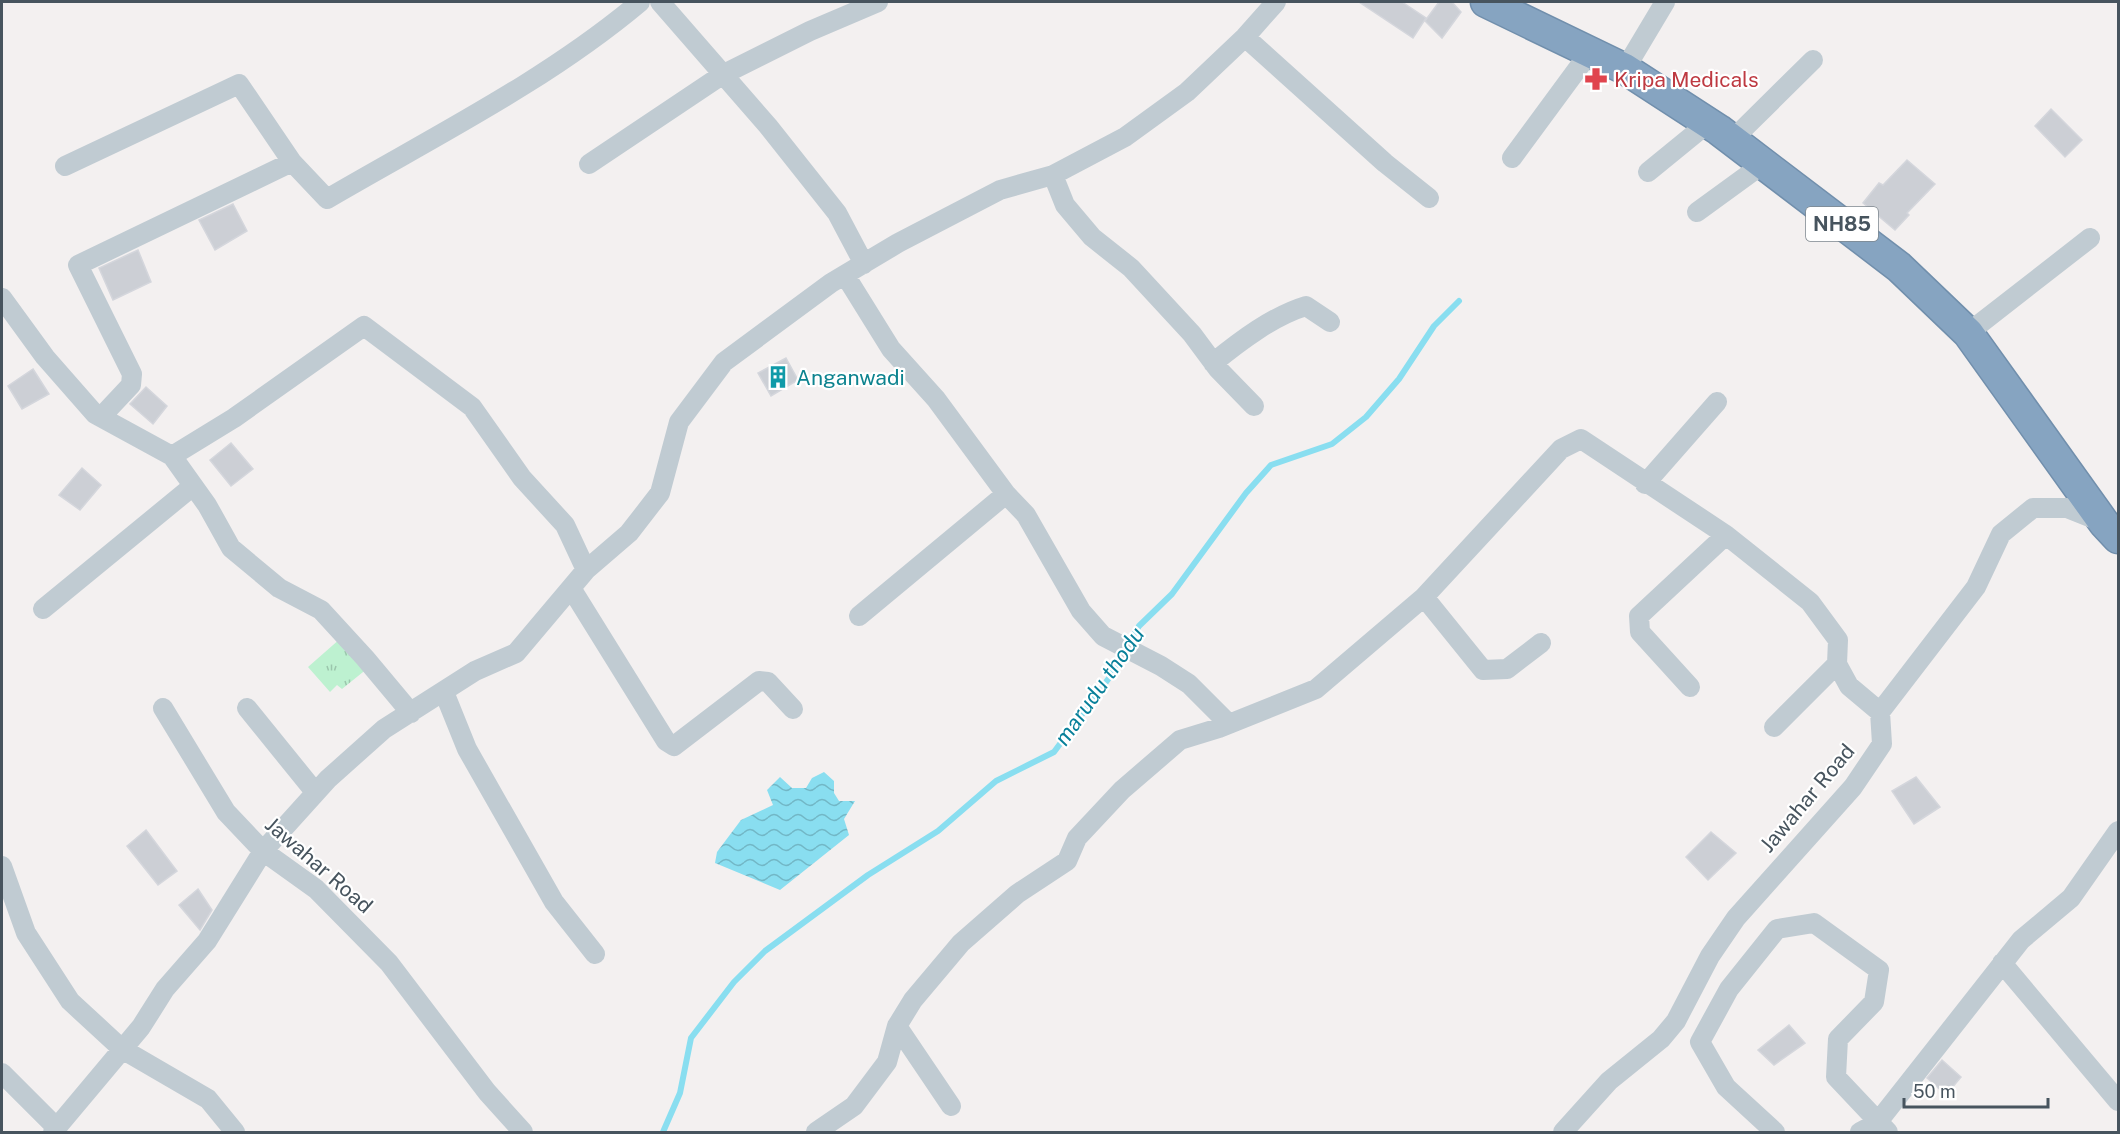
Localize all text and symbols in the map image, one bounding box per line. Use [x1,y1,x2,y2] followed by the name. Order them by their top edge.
[1583,66,1609,92] pharmacy icon: Kripa Medicals
[1614,67,1759,92] place label: Kripa Medicals
[1806,207,1878,241] road number: NH85
[765,364,791,390] building icon: Anganwadi
[796,365,905,390] place label: Anganwadi
[1049,622,1149,750] water label: marudu thodu
[1754,739,1860,857] street label: Jawahar Road
[260,812,378,918] street label: Jawahar Road
[1904,1071,2048,1109] scale bar
[1913,1081,1956,1102] text: 50 m

